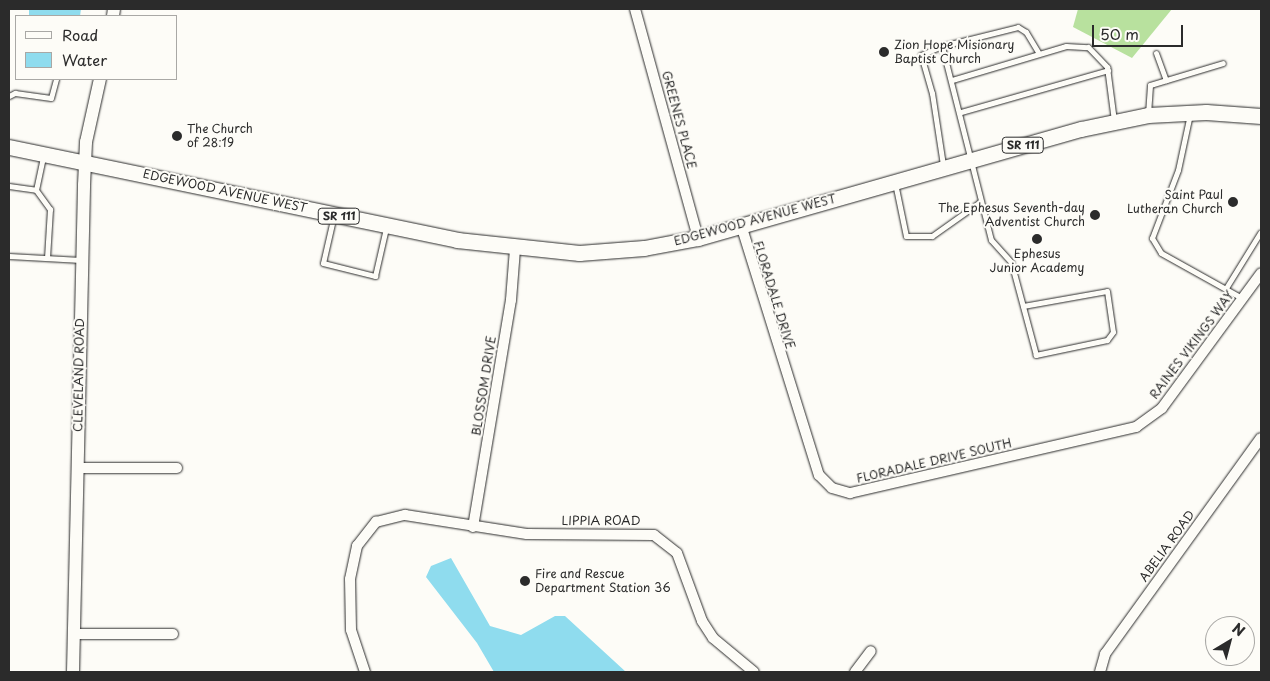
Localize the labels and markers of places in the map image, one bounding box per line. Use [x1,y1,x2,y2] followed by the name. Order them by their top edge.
[894,38,1014,66] place label: Zion Hope Misionary Baptist Church
[878,46,890,58] marker: Zion Hope Misionary Baptist Church
[187,122,254,150] place label: The Church of 28:19
[171,130,183,142] marker: The Church of 28:19
[1127,188,1223,216] place label: Saint Paul Lutheran Church
[1227,196,1239,208] marker: Saint Paul Lutheran Church
[936,201,1085,229] place label: The Ephesus Seventh-day Adventist Church
[1089,209,1101,221] marker: The Ephesus Seventh-day Adventist Church
[1031,233,1043,245] marker: Ephesus Junior Academy
[990,247,1084,275] place label: Ephesus Junior Academy
[535,567,670,595] place label: Fire and Rescue Department Station 36
[519,575,531,587] marker: Fire and Rescue Department Station 36

